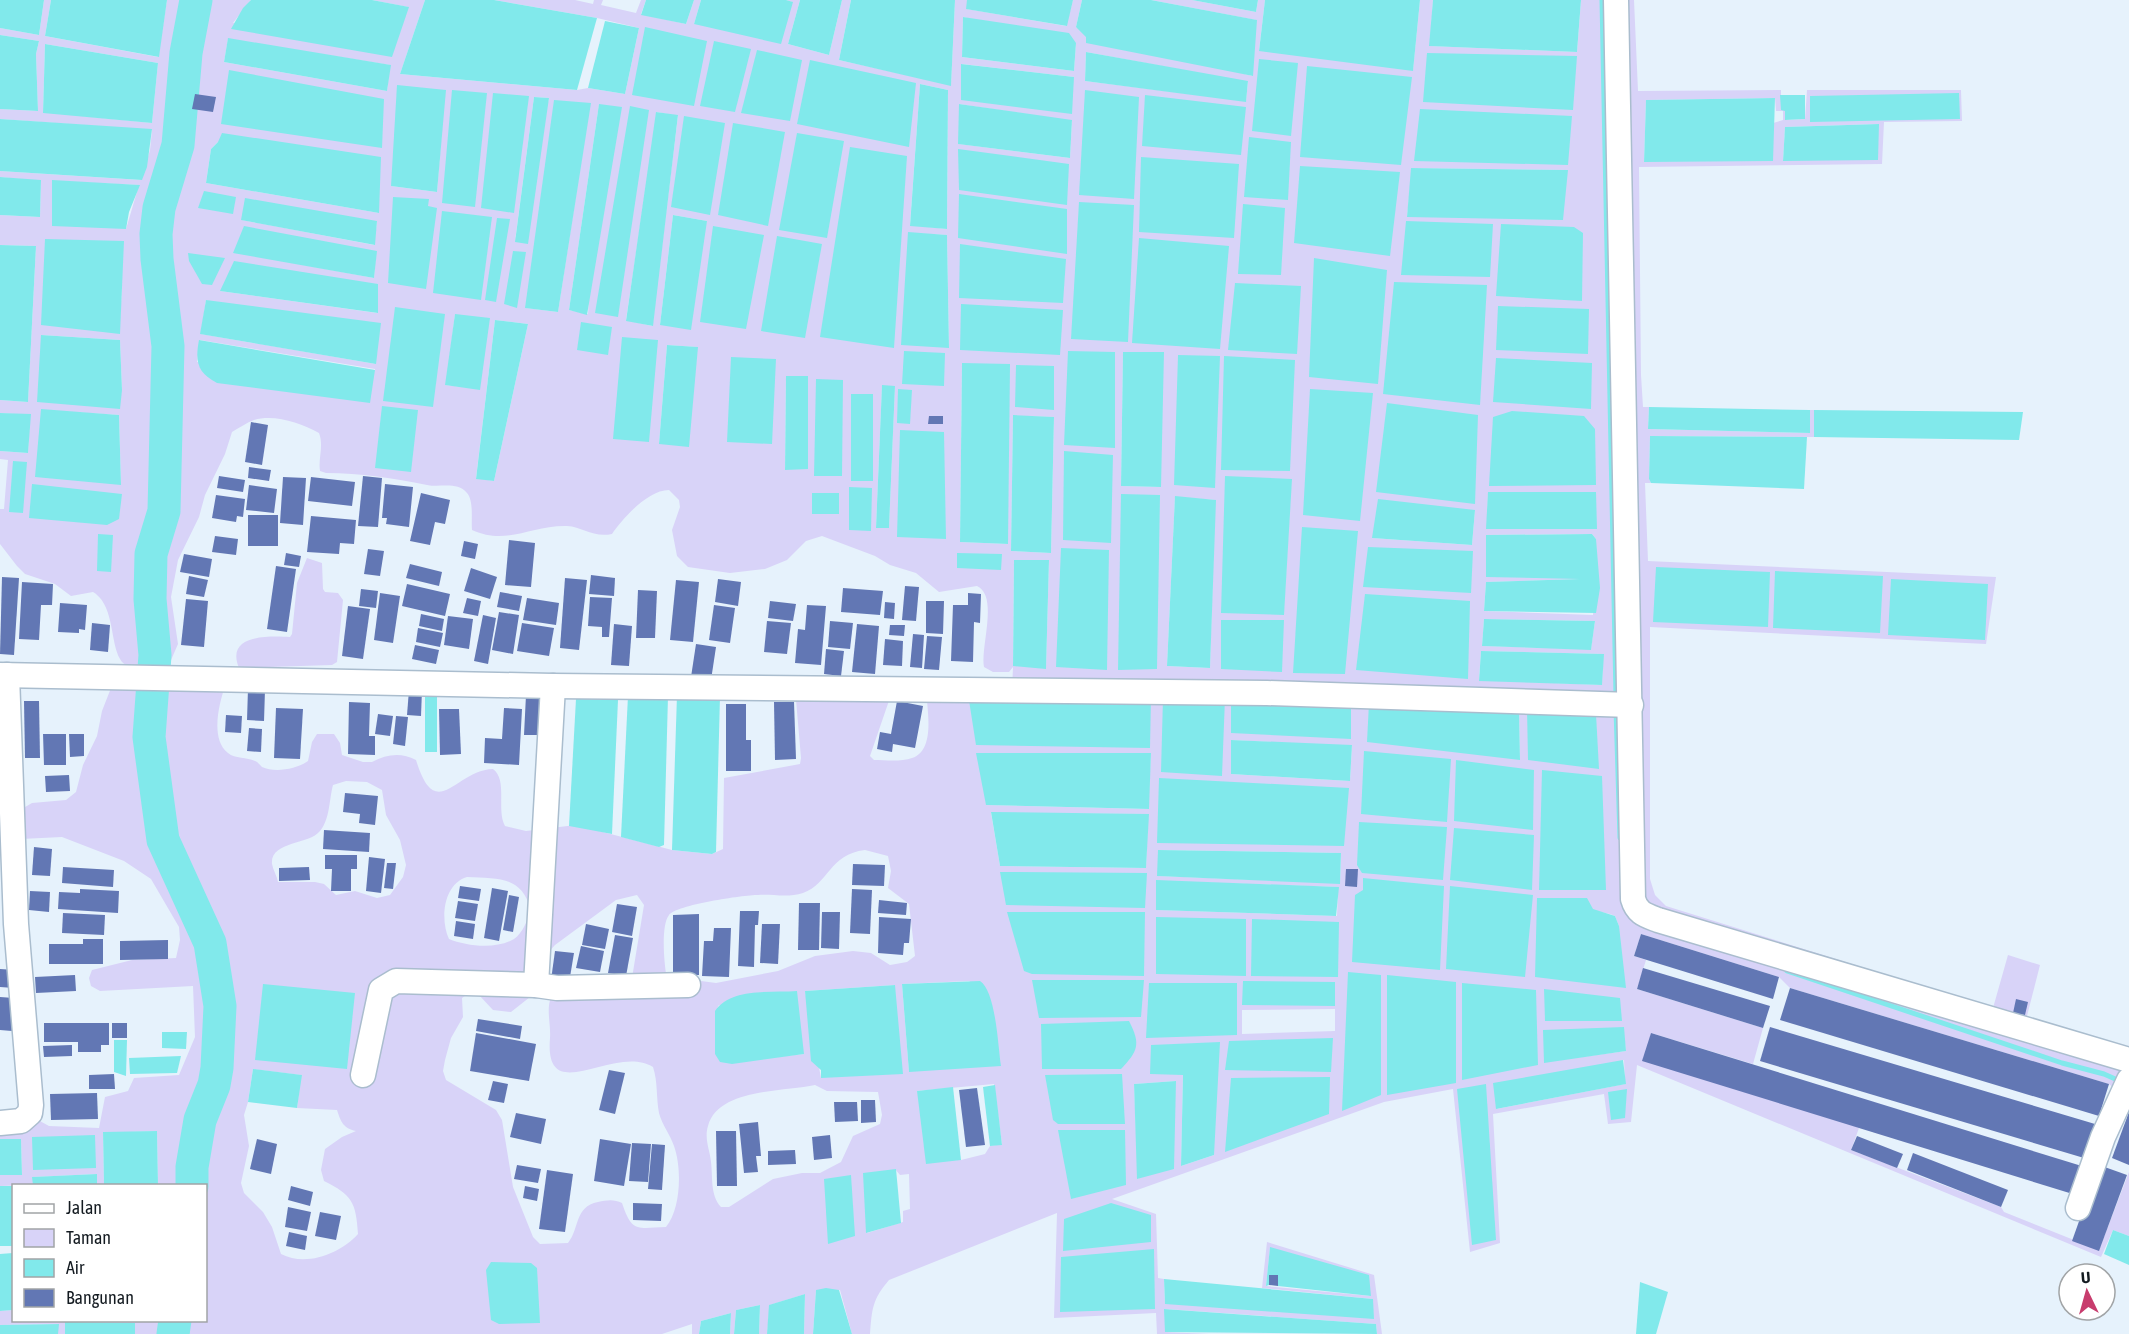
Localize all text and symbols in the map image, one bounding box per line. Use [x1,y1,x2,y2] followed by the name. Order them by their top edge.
[12,1184,207,1322] legend
[66,1197,102,1218] text: Jalan
[66,1227,111,1248] text: Taman
[66,1257,85,1278] text: Air
[2057,1262,2117,1322] north arrow
[2080,1268,2091,1286] text: U
[66,1287,134,1308] text: Bangunan

